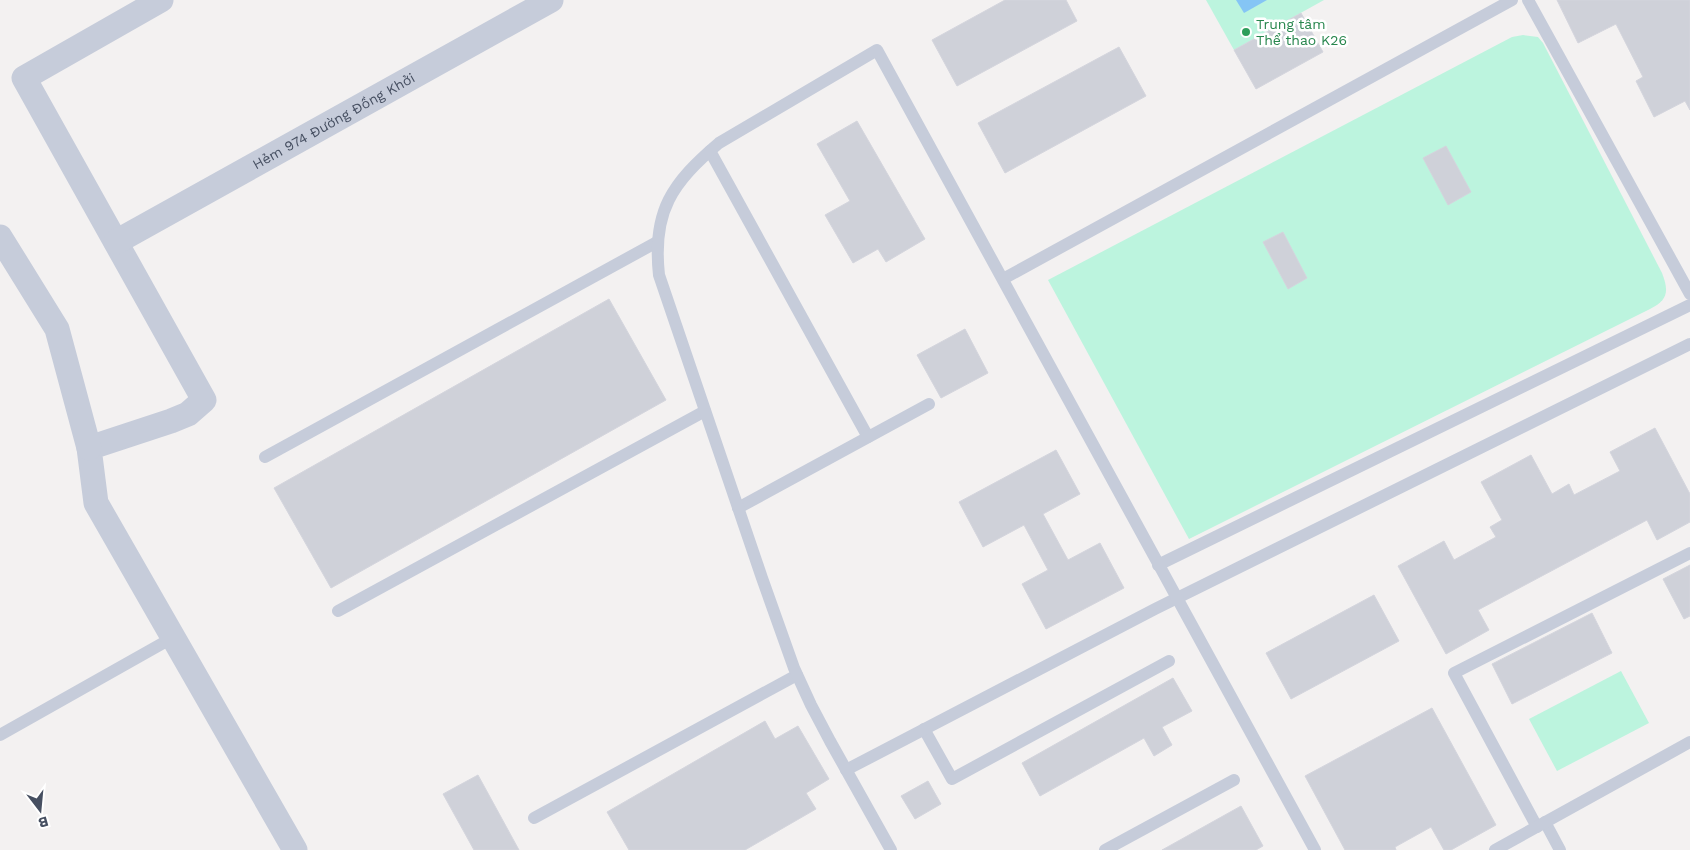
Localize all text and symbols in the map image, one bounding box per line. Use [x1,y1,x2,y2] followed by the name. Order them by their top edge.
[1256,16,1347,48] place label: Trung tâm Thể thao K26
[1240,26,1252,38] marker: Trung tâm Thể thao K26
[250,69,417,172] street label: Hẻm 974 Đường Đồng Khởi
[15,785,65,835] north arrow
[36,813,50,832] text: B

